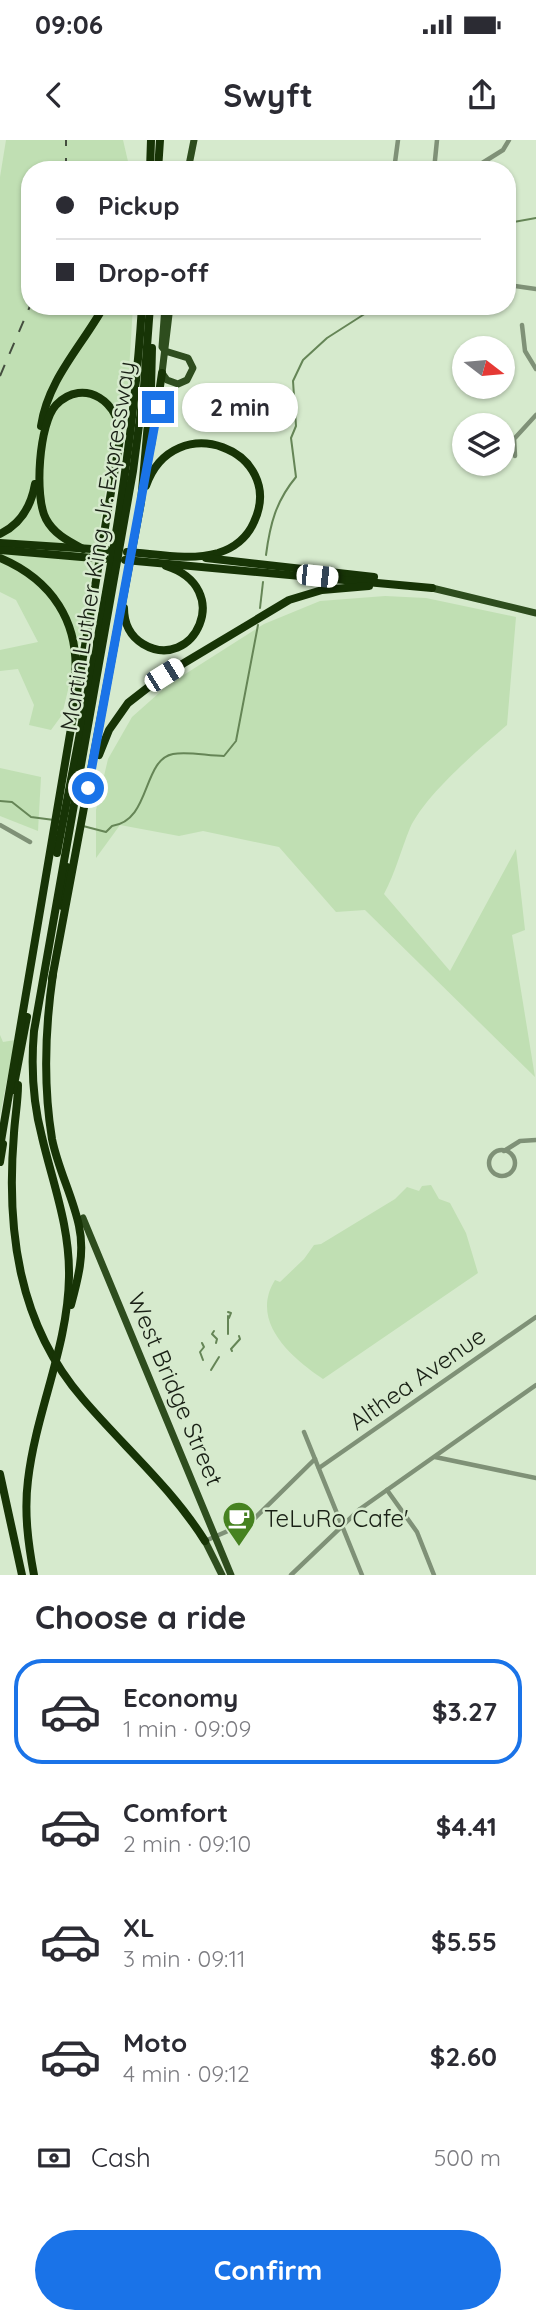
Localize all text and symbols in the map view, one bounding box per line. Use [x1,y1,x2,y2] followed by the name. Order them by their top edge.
[35,8,103,41] text: 09:06
[223,75,313,115] text: Swyft
[35,76,73,114] icon: back
[463,76,501,114] icon: share
[98,189,180,222] text: Pickup
[98,256,209,289] text: Drop-off
[452,336,514,399] north arrow
[452,336,515,476] map controls
[53,359,141,733] street label: Martin Luther King Jr. Expressway
[182,383,298,432] callout: 2 min
[142,391,174,423] route end
[210,393,270,422] text: 2 min
[452,413,515,476] button: layers
[296,563,339,589] car
[141,655,188,695] car
[72,772,104,804] route start
[122,1288,230,1490] street label: West Bridge Street
[343,1320,491,1436] street label: Althea Avenue
[220,1499,258,1548] cafe icon: TeLuRo Cafe'
[264,1503,409,1533] place label: TeLuRo Cafe'
[35,1597,247,1637] text: Choose a ride
[39,1680,102,1743] icon: car
[123,1681,238,1714] text: Economy
[432,1695,497,1728] text: $3.27
[123,1714,251,1743] text: 1 min · 09:09
[39,1795,102,1858] icon: car
[123,1796,228,1829] text: Comfort
[436,1810,497,1843] text: $4.41
[123,1829,251,1858] text: 2 min · 09:10
[39,1910,102,1973] icon: car
[123,1911,155,1944] text: XL
[431,1925,497,1958] text: $5.55
[123,1944,245,1973] text: 3 min · 09:11
[39,2025,102,2088] icon: car
[123,2026,187,2059] text: Moto
[430,2040,497,2073] text: $2.60
[123,2059,250,2088] text: 4 min · 09:12
[35,2139,73,2177] icon: cash
[91,2141,151,2174] text: Cash
[434,2143,501,2172] text: 500 m
[35,2230,501,2310] button: Confirm

